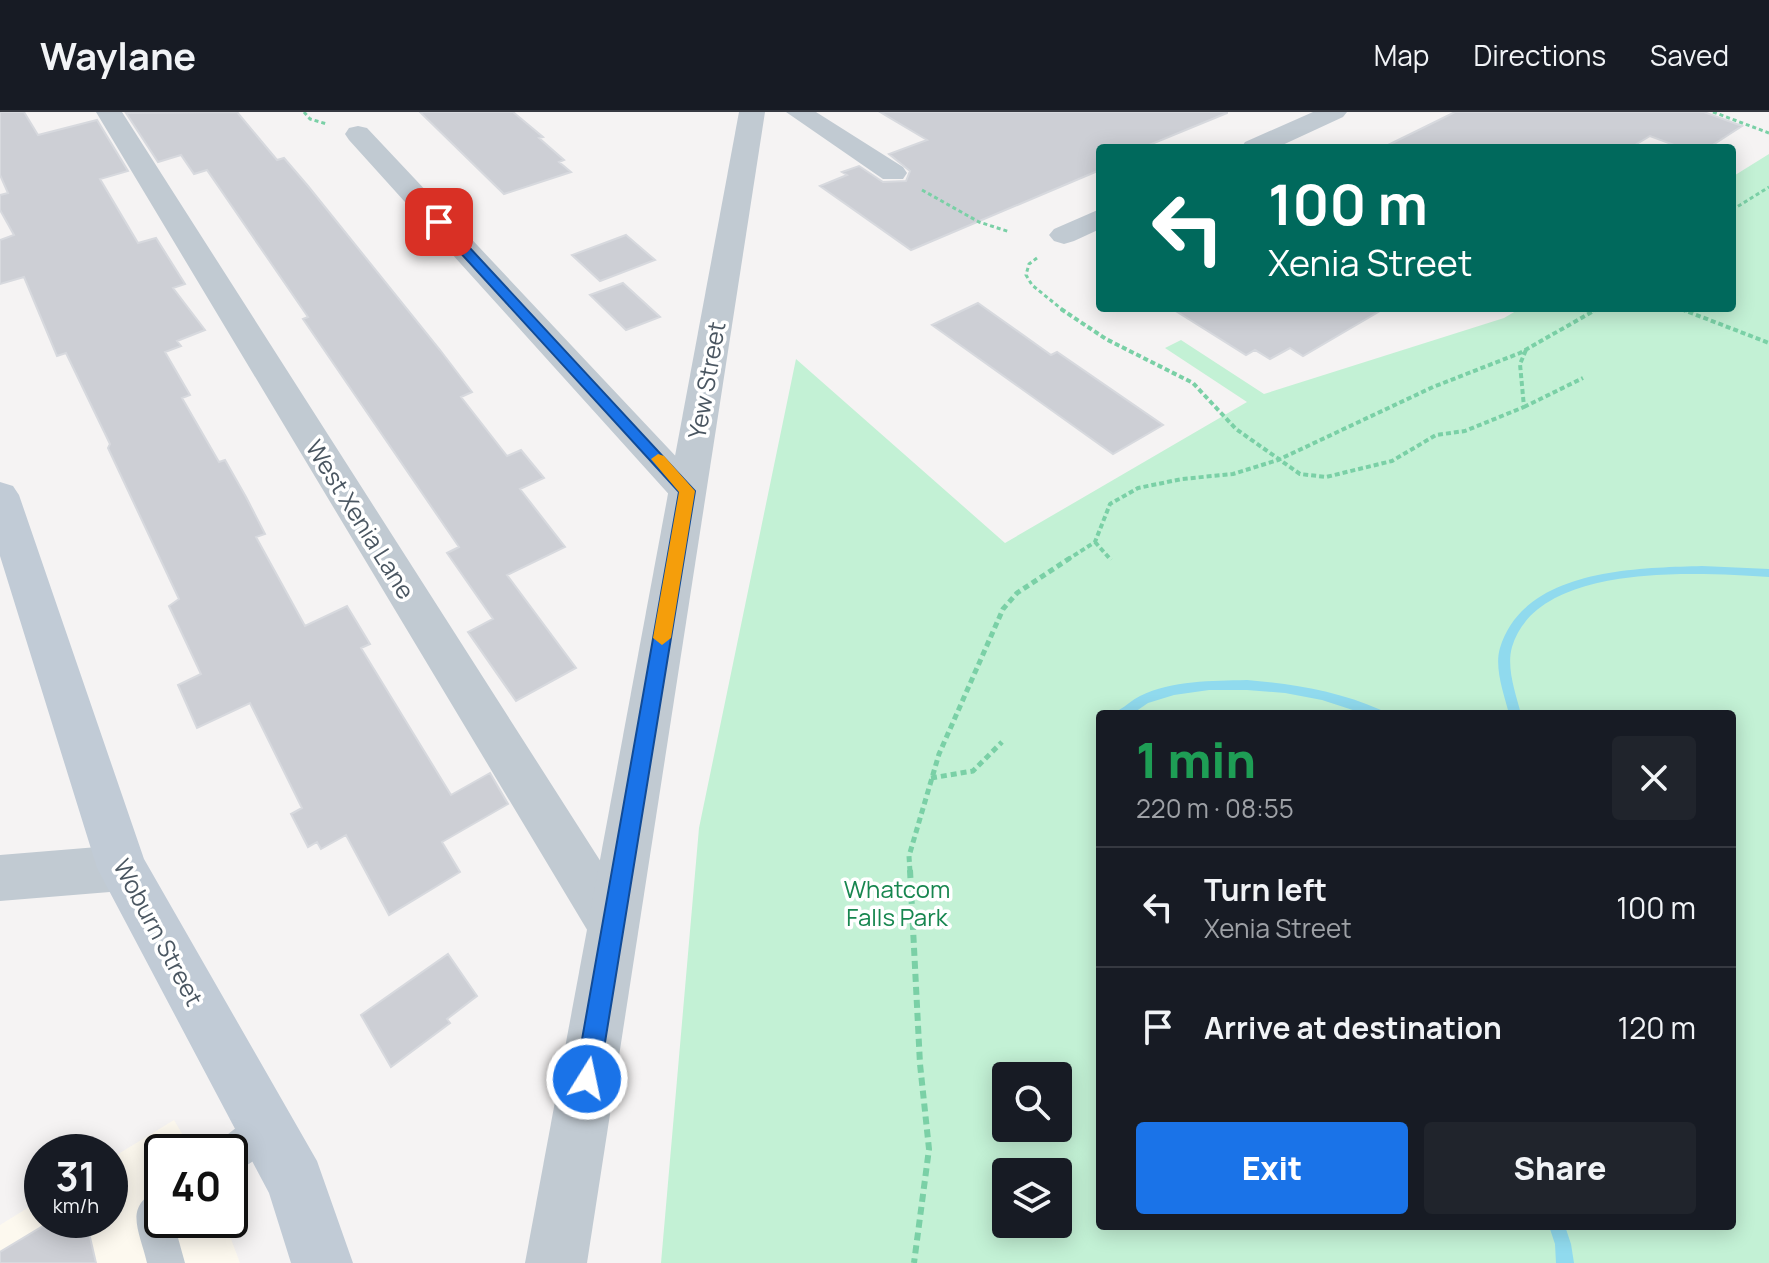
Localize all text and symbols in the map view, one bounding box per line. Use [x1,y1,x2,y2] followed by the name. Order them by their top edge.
[40,29,196,81] text: Waylane
[1374,36,1429,74] text: Map
[1473,36,1606,74] text: Directions
[1650,36,1729,74] text: Saved
[1268,165,1428,242] text: 100 m
[1136,176,1240,280] icon: left
[405,188,473,256] pin
[417,200,461,244] icon: arrive
[1268,238,1472,287] text: Xenia Street
[679,319,733,441] street label: Yew Street
[299,433,423,605] street label: West Xenia Lane
[1136,727,1256,792] text: 1 min
[1612,736,1696,820] button: close
[1136,790,1294,826] text: 220 m · 08:55
[106,853,212,1011] street label: Woburn Street
[1204,869,1327,910] text: Turn left
[844,872,950,933] park label: Whatcom Falls Park
[1136,885,1180,929] icon: left
[1616,887,1696,928] text: 100 m
[1204,910,1352,946] text: Xenia Street
[1136,1005,1180,1049] icon: arrive
[1204,1007,1502,1048] text: Arrive at destination
[1617,1007,1696,1048] text: 120 m
[545,1037,629,1121] position arrow
[992,1062,1072,1238] map controls
[992,1062,1072,1142] button: search
[1136,1122,1408,1214] button: Exit
[1424,1122,1696,1214] button: Share
[144,1134,248,1238] speed limit sign: 40
[56,1148,96,1203] text: 31
[992,1158,1072,1238] button: layers
[53,1192,99,1219] text: km/h

